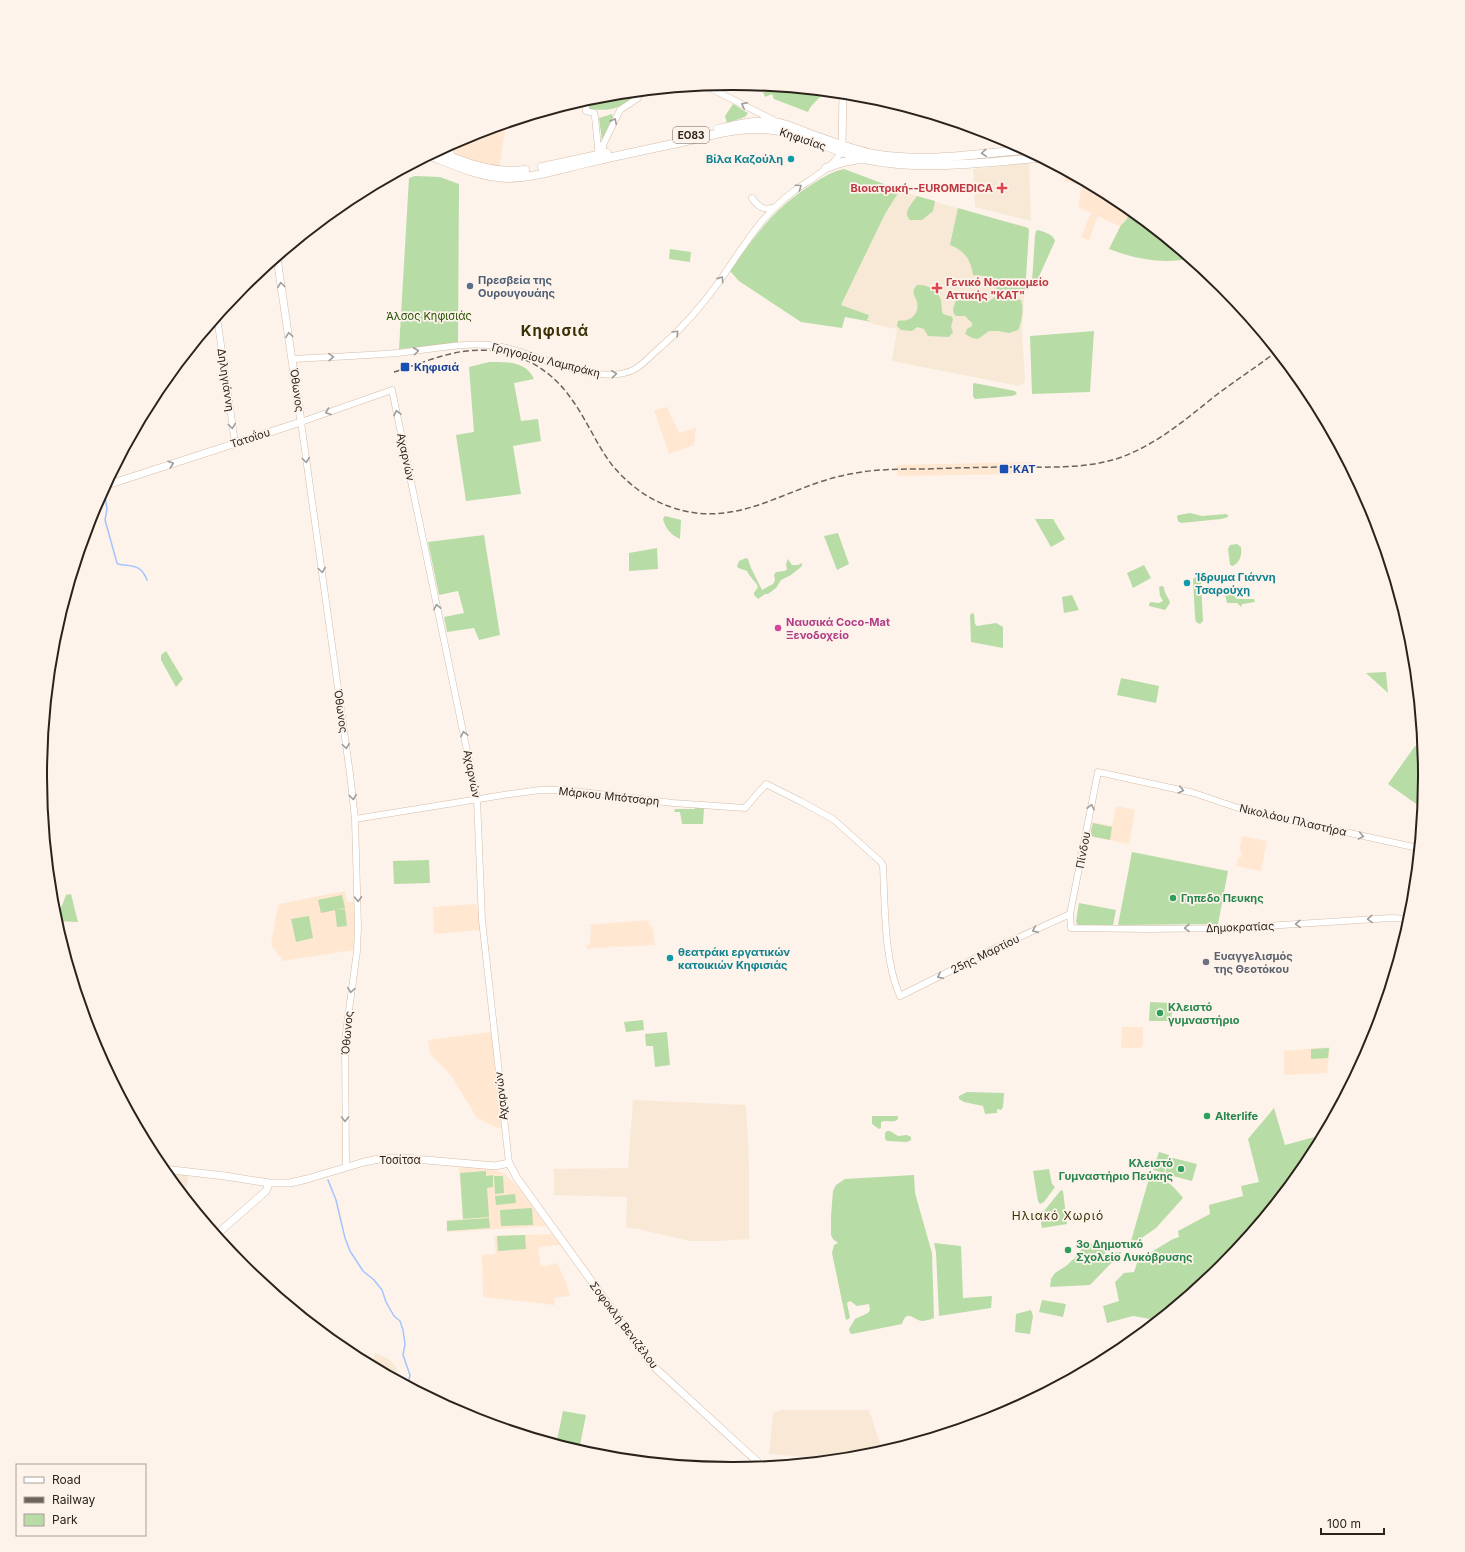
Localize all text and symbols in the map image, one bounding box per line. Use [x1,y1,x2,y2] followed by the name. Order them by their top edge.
[741,102,748,110] one-way arrow
[610,118,617,126] one-way arrow
[778,125,828,153] street label: Κηφισίας
[673,127,709,143] road number: ΕΟ83
[981,149,987,158] one-way arrow
[706,152,783,166] place label: Βίλα Καζούλη
[786,154,796,164] marker: Βίλα Καζούλη
[850,181,993,195] place label: Βιοιατρική--EUROMEDICA
[996,182,1008,194] marker: Βιοιατρική--EUROMEDICA
[795,185,802,192] one-way arrow
[478,273,556,300] place label: Πρεσβεία της Ουρουγουάης
[946,275,1049,302] place label: Γενικό Νοσοκομείο Αττικής "ΚΑΤ"
[716,277,723,284] one-way arrow
[465,281,475,291] marker: Πρεσβεία της Ουρουγουάης
[277,282,286,288] one-way arrow
[931,282,943,294] marker: Γενικό Νοσοκομείο Αττικής "ΚΑΤ"
[386,309,472,323] park label: Άλσος Κηφισιάς
[521,321,589,340] district label: Κηφισιά
[671,330,679,338] one-way arrow
[285,332,294,339] one-way arrow
[490,340,602,380] street label: Γρηγορίου Λαμπράκη
[413,347,419,356] one-way arrow
[215,348,237,412] street label: Δηληγιάννη
[328,352,334,361] one-way arrow
[414,360,460,374] place label: Κηφισιά
[399,361,411,373] marker: Κηφισιά
[287,367,307,413] street label: Όθωνος
[611,370,617,379] one-way arrow
[325,407,332,416] one-way arrow
[393,409,402,416] one-way arrow
[227,423,236,429] one-way arrow
[228,425,272,451] street label: Τατοΐου
[394,432,418,483] street label: Αχαρνών
[301,457,310,463] one-way arrow
[167,460,174,469] one-way arrow
[1013,462,1036,476] place label: ΚΑΤ
[998,463,1010,475] marker: ΚΑΤ
[317,567,326,573] one-way arrow
[1195,570,1276,597] place label: Ίδρυμα Γιάννη Τσαρούχη
[1182,578,1192,588] marker: Ίδρυμα Γιάννη Τσαρούχη
[434,603,442,610] one-way arrow
[786,615,890,642] place label: Ναυσικά Coco-Mat Ξενοδοχείο
[773,623,783,633] marker: Ναυσικά Coco-Mat Ξενοδοχείο
[331,688,351,734] street label: Όθωνος
[460,731,468,737] one-way arrow
[341,743,350,749] one-way arrow
[460,749,484,800] street label: Αχαρνών
[558,784,660,808] street label: Μάρκου Μπότσαρη
[1178,785,1184,793] one-way arrow
[348,794,357,800] one-way arrow
[1238,801,1348,839] street label: Νικολάου Πλαστήρα
[1086,804,1095,811] one-way arrow
[1073,830,1093,870] street label: Πίνδου
[1358,831,1364,839] one-way arrow
[1181,891,1264,905] place label: Γηπεδο Πευκης
[1168,893,1178,903] marker: Γηπεδο Πευκης
[354,896,362,902] one-way arrow
[1367,915,1373,924] one-way arrow
[1205,919,1275,935] street label: Δημοκρατίας
[1295,920,1301,929] one-way arrow
[1184,924,1190,932] one-way arrow
[1032,925,1039,933] one-way arrow
[948,931,1022,977] street label: 25ης Μαρτίου
[678,945,790,972] place label: θεατράκι εργατικών κατοικιών Κηφισιάς
[1214,949,1293,976] place label: Ευαγγελισμός της Θεοτόκου
[665,953,675,963] marker: θεατράκι εργατικών κατοικιών Κηφισιάς
[1201,957,1211,967] marker: Ευαγγελισμός της Θεοτόκου
[937,971,944,979] one-way arrow
[347,987,356,993] one-way arrow
[1168,1000,1240,1027] place label: Κλειστό γυμναστήριο
[1155,1008,1165,1018] marker: Κλειστό γυμναστήριο
[338,1010,356,1056] street label: Όθωνος
[491,1071,511,1121] street label: Αχαρνών
[1215,1109,1259,1123] place label: Alterlife
[1202,1111,1212,1121] marker: Alterlife
[341,1116,349,1122] one-way arrow
[379,1153,421,1167] street label: Τοσίτσα
[1059,1156,1174,1183] place label: Κλειστό Γυμναστήριο Πεύκης
[1176,1164,1186,1174] marker: Κλειστό Γυμναστήριο Πεύκης
[1012,1208,1104,1223] district label: Ηλιακό Χωριό
[1076,1237,1193,1264] place label: 3ο Δημοτικό Σχολείο Λυκόβρυσης
[1063,1245,1073,1255] marker: 3ο Δημοτικό Σχολείο Λυκόβρυσης
[587,1279,661,1371] street label: Σοφοκλή Βενιζέλου
[16,1464,146,1536] legend
[52,1472,81,1487] text: Road
[52,1492,96,1507] text: Railway
[1321,1510,1384,1536] scale bar
[52,1512,78,1527] text: Park
[1327,1516,1361,1531] text: 100 m

